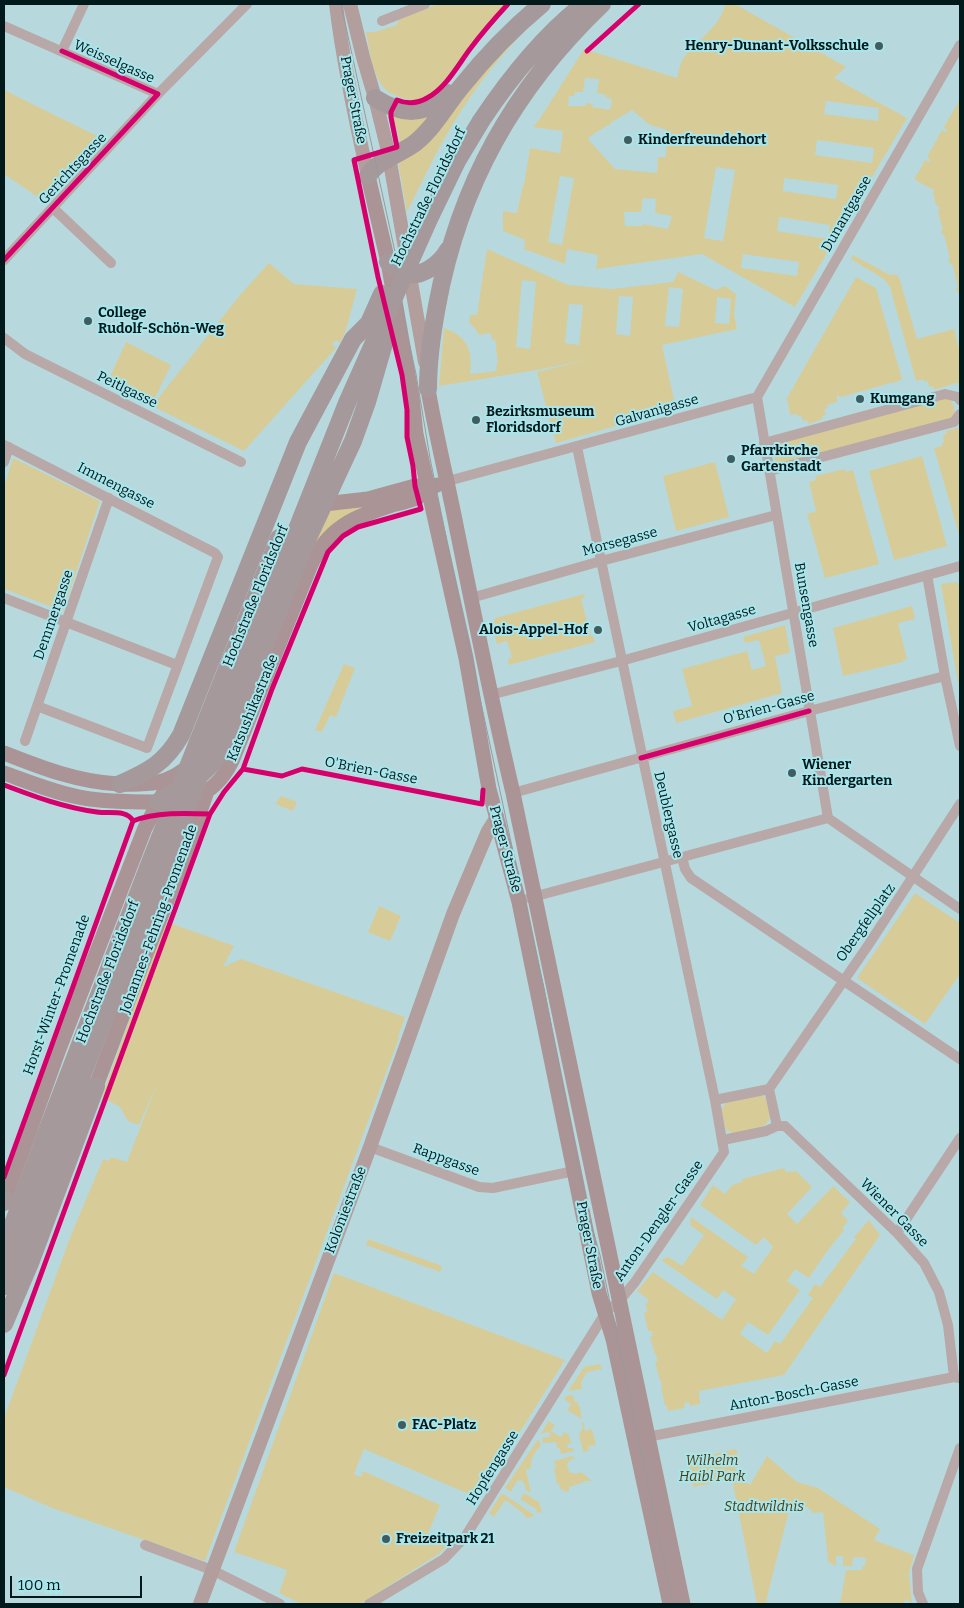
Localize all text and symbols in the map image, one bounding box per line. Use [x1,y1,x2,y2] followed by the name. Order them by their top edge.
[71,37,157,87] street label: Weisselgasse
[685,38,869,54] place label: Henry-Dunant-Volksschule
[873,40,885,52] marker: Henry-Dunant-Volksschule
[336,55,370,145] street label: Prager Straße
[388,125,470,269] street label: Hochstraße Floridsdorf
[36,130,110,208] street label: Gerichtsgasse
[638,132,766,148] place label: Kinderfreundehort
[622,134,634,146] marker: Kinderfreundehort
[818,173,876,255] street label: Dunantgasse
[98,305,224,338] place label: College Rudolf-Schön-Weg
[82,315,94,327] marker: College Rudolf-Schön-Weg
[94,368,160,412] street label: Peitlgasse
[613,391,701,431] street label: Galvanigasse
[870,391,935,407] place label: Kumgang
[854,393,866,405] marker: Kumgang
[486,404,594,437] place label: Bezirksmuseum Floridsdorf
[470,414,482,426] marker: Bezirksmuseum Floridsdorf
[741,443,821,476] place label: Pfarrkirche Gartenstadt
[725,453,737,465] marker: Pfarrkirche Gartenstadt
[75,459,157,513] street label: Immengasse
[220,523,292,669] street label: Hochstraße Floridsdorf
[581,524,659,560] street label: Morsegasse
[790,561,822,649] street label: Bunsengasse
[31,568,77,662] street label: Demmergasse
[686,601,758,637] street label: Voltagasse
[479,622,588,638] place label: Alois-Appel-Hof
[592,624,604,636] marker: Alois-Appel-Hof
[224,652,282,764] street label: Katsushikastraße
[721,688,817,728] street label: O'Brien-Gasse
[323,754,419,788] street label: O'Brien-Gasse
[802,757,892,790] place label: Wiener Kindergarten
[786,767,798,779] marker: Wiener Kindergarten
[650,770,686,860] street label: Deublergasse
[485,804,525,894] street label: Prager Straße
[117,822,201,1016] street label: Johannes-Fehring-Promenade
[833,881,899,965] street label: Obergfellplatz
[73,898,143,1046] street label: Hochstraße Floridsdorf
[20,912,94,1078] street label: Horst-Winter-Promenade
[410,1140,482,1180] street label: Rappgasse
[611,1157,707,1285] street label: Anton-Dengler-Gasse
[322,1164,370,1256] street label: Koloniestraße
[856,1175,932,1251] street label: Wiener Gasse
[572,1200,606,1290] street label: Prager Straße
[728,1373,860,1415] street label: Anton-Bosch-Gasse
[412,1417,476,1433] place label: FAC-Platz
[396,1419,408,1431] marker: FAC-Platz
[463,1428,523,1508] street label: Hopfengasse
[679,1453,745,1485] park label: Wilhelm Haibl Park
[724,1499,804,1515] park label: Stadtwildnis
[396,1531,494,1547] place label: Freizeitpark 21
[380,1533,392,1545] marker: Freizeitpark 21
[12,1566,145,1598] scale bar
[18,1576,61,1594] text: 100 m

